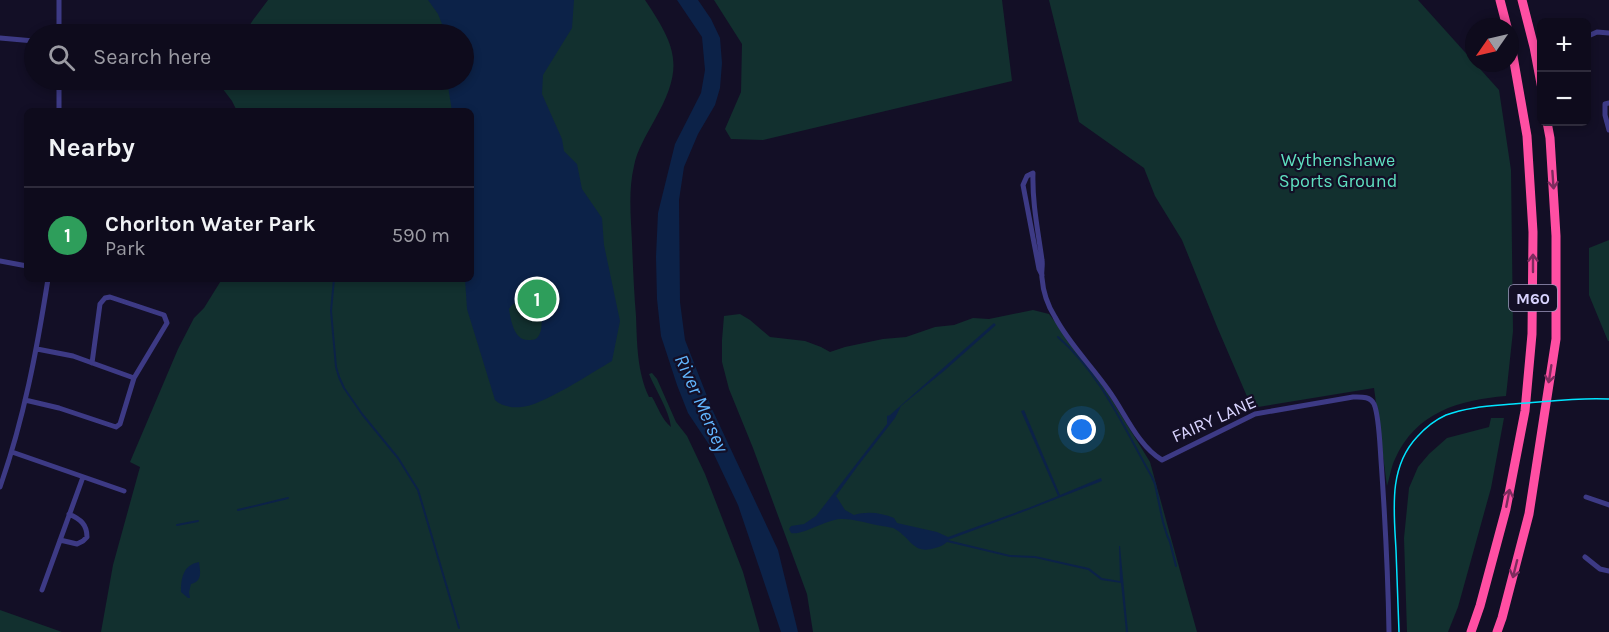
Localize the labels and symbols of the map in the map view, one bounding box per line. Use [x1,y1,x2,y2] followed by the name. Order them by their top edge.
[1465,18,1519,72] north arrow
[1279,149,1397,192] park label: Wythenshawe Sports Ground
[1547,169,1558,189] one-way arrow
[1527,254,1539,274] one-way arrow
[518,276,556,322] pin: 1
[1509,285,1557,311] road number: M60
[670,351,734,457] water label: River Mersey
[1545,364,1556,384] one-way arrow
[1168,391,1260,447] street label: FAIRY LANE
[1067,415,1096,444] your location
[1503,489,1514,508] one-way arrow
[1508,559,1520,578] one-way arrow

